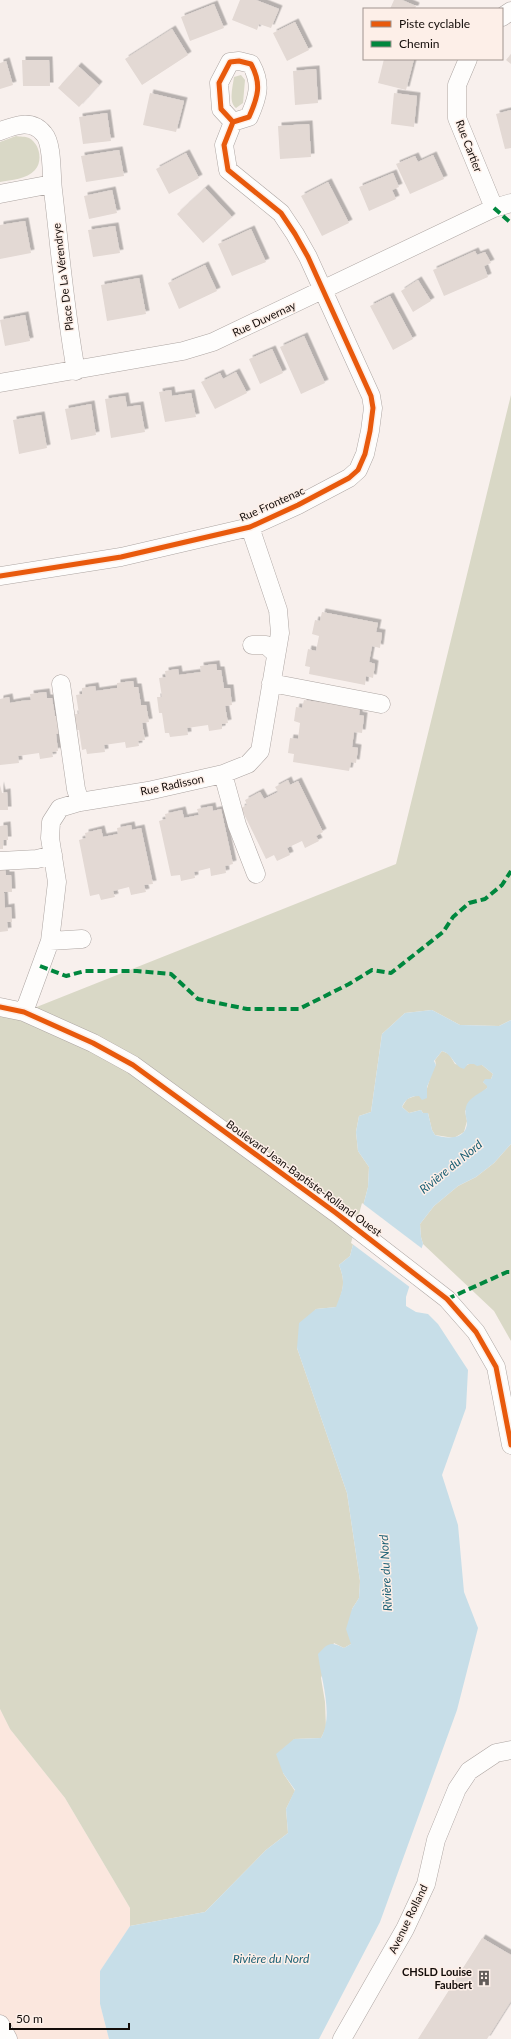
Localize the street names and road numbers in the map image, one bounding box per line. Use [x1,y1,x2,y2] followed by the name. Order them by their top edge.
[454,118,485,174] street label: Rue Cartier
[49,222,76,332] street label: Place De La Vérendrye
[230,298,298,339] street label: Rue Duvernay
[237,483,306,524] street label: Rue Frontenac
[139,771,205,798] street label: Rue Radisson
[224,1117,385,1238] street label: Boulevard Jean-Baptiste-Rolland Ouest
[385,1882,430,1955] street label: Avenue Rolland

